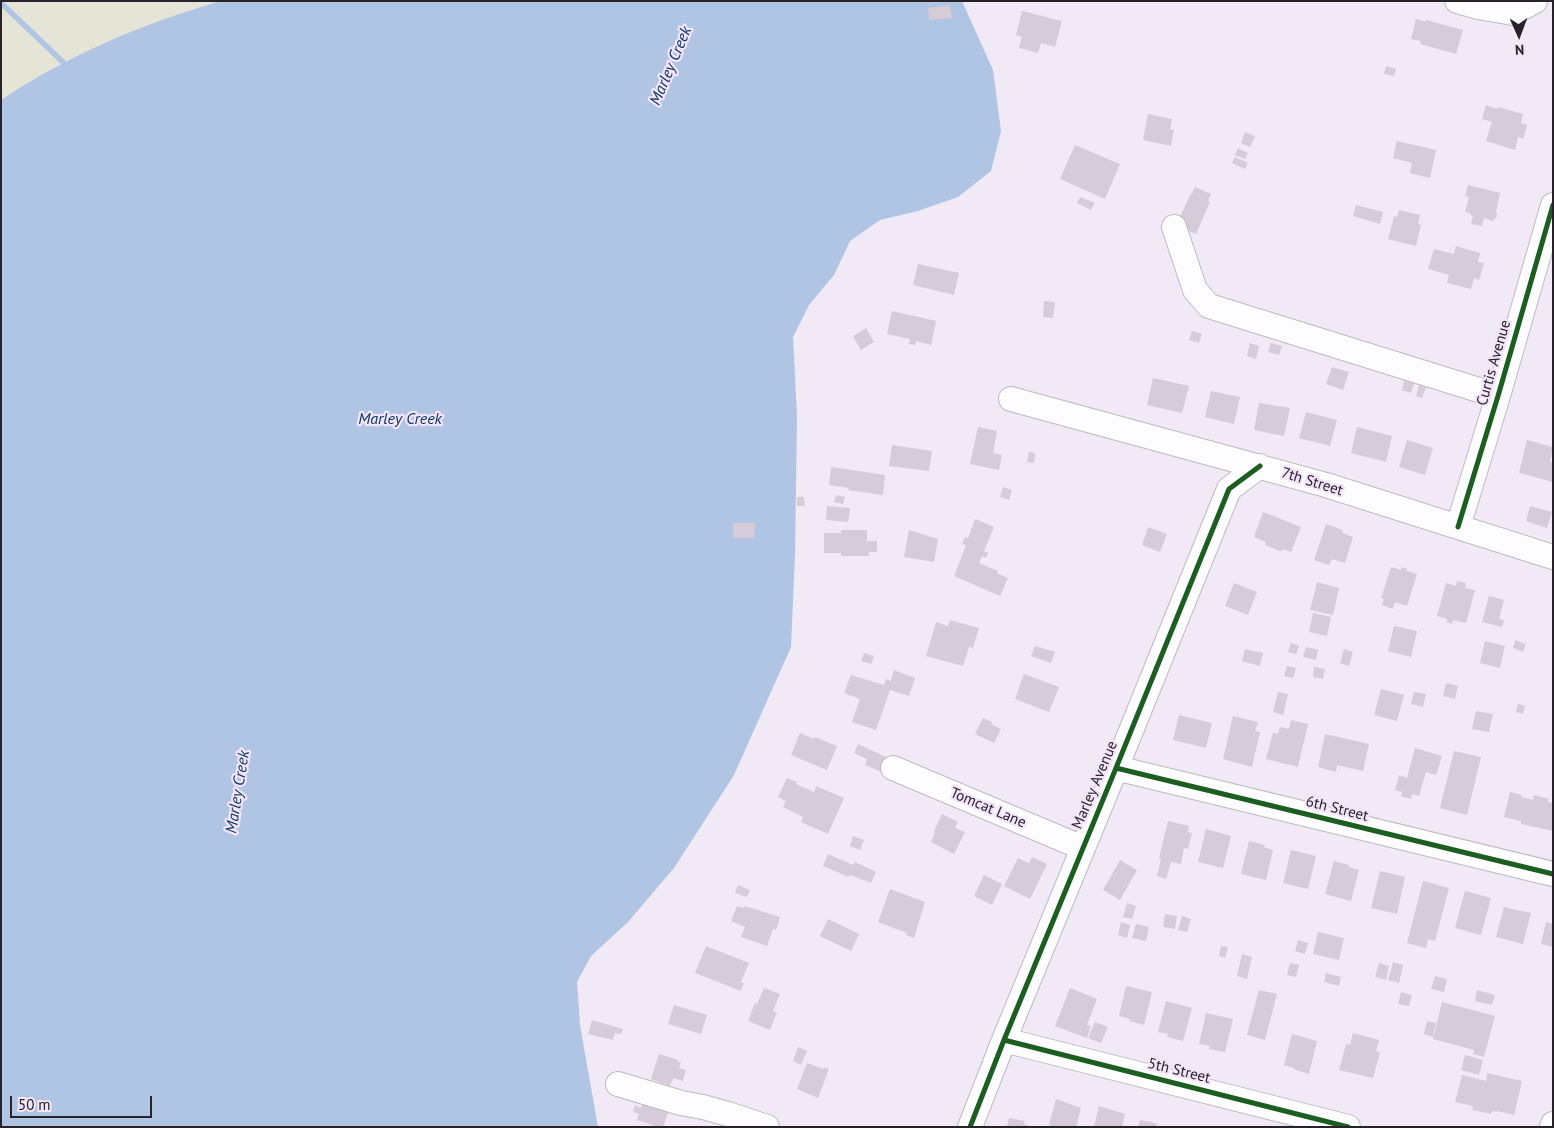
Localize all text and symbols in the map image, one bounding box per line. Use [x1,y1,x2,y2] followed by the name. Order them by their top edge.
[1494,10,1544,60] north arrow
[646,24,696,108] water label: Marley Creek
[1515,41,1524,59] text: N
[1473,318,1515,408] street label: Curtis Avenue
[358,409,442,429] water label: Marley Creek
[1279,464,1345,500] street label: 7th Street
[1068,738,1122,832] street label: Marley Avenue
[222,749,254,835] water label: Marley Creek
[947,784,1029,832] street label: Tomcat Lane
[1304,793,1370,825] street label: 6th Street
[1146,1055,1212,1087] street label: 5th Street
[12,1086,155,1118] scale bar
[18,1095,51,1114] text: 50 m

